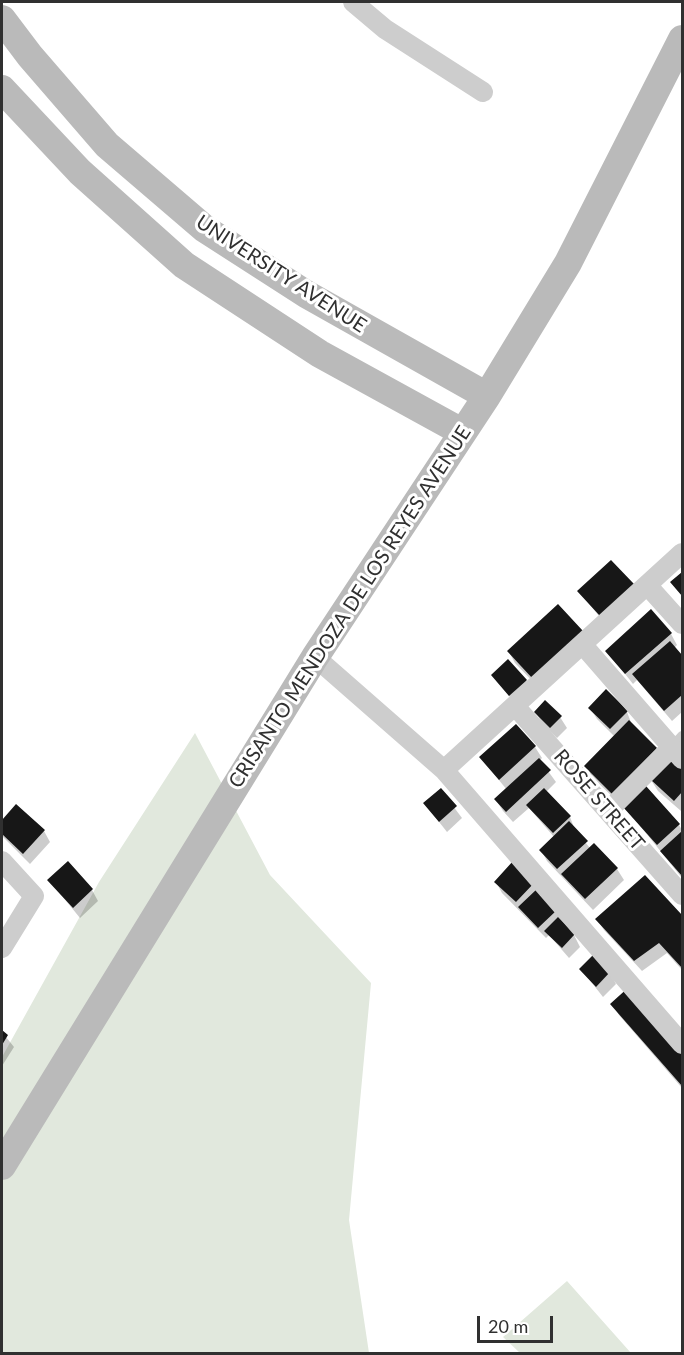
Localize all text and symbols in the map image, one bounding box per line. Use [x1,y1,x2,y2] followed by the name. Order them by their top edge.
[191,210,371,338] street label: UNIVERSITY AVENUE
[224,421,476,793] street label: CRISANTO MENDOZA DE LOS REYES AVENUE
[549,745,649,855] street label: ROSE STREET
[480,1304,556,1342] scale bar
[488,1315,528,1337] text: 20 m

